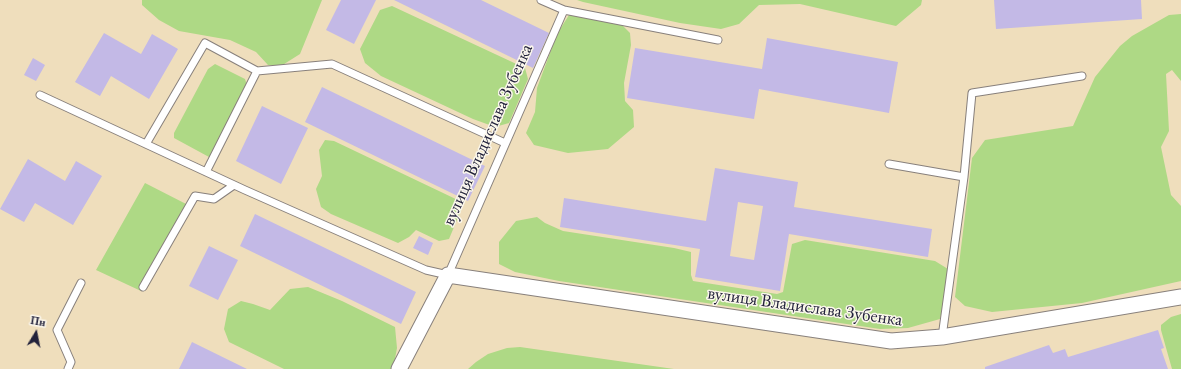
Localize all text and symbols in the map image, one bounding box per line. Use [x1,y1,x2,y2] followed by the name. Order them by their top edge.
[438,41,538,229] street label: вулиця Владислава Зубенка
[706,283,904,331] street label: вулиця Владислава Зубенка
[16,313,56,353] north arrow
[29,313,47,329] text: Пн

